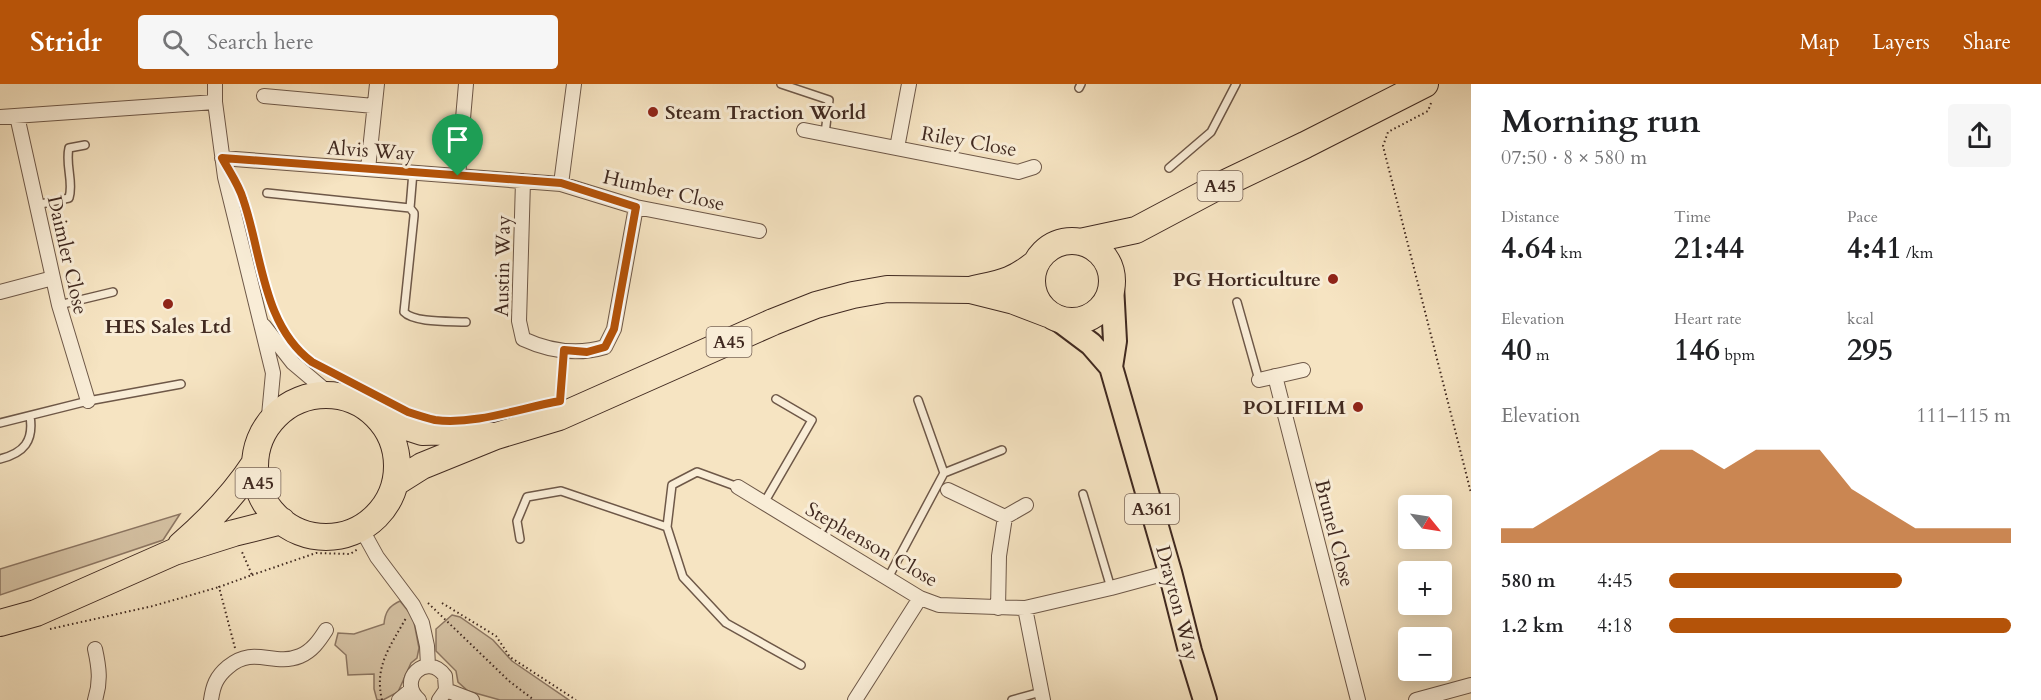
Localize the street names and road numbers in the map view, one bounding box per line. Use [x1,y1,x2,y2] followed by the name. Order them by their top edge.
[919,120,1019,163] street label: Riley Close
[326,134,416,167] street label: Alvis Way
[600,163,727,218] street label: Humber Close
[1198,171,1242,201] road number: A45
[41,193,94,317] street label: Daimler Close
[488,214,517,317] street label: Austin Way
[706,327,752,357] road number: A45
[236,468,280,498] road number: A45
[1308,477,1361,590] street label: Brunel Close
[1125,494,1179,524] road number: A361
[801,496,943,593] street label: Stephenson Close
[1149,543,1206,664] street label: Drayton Way

